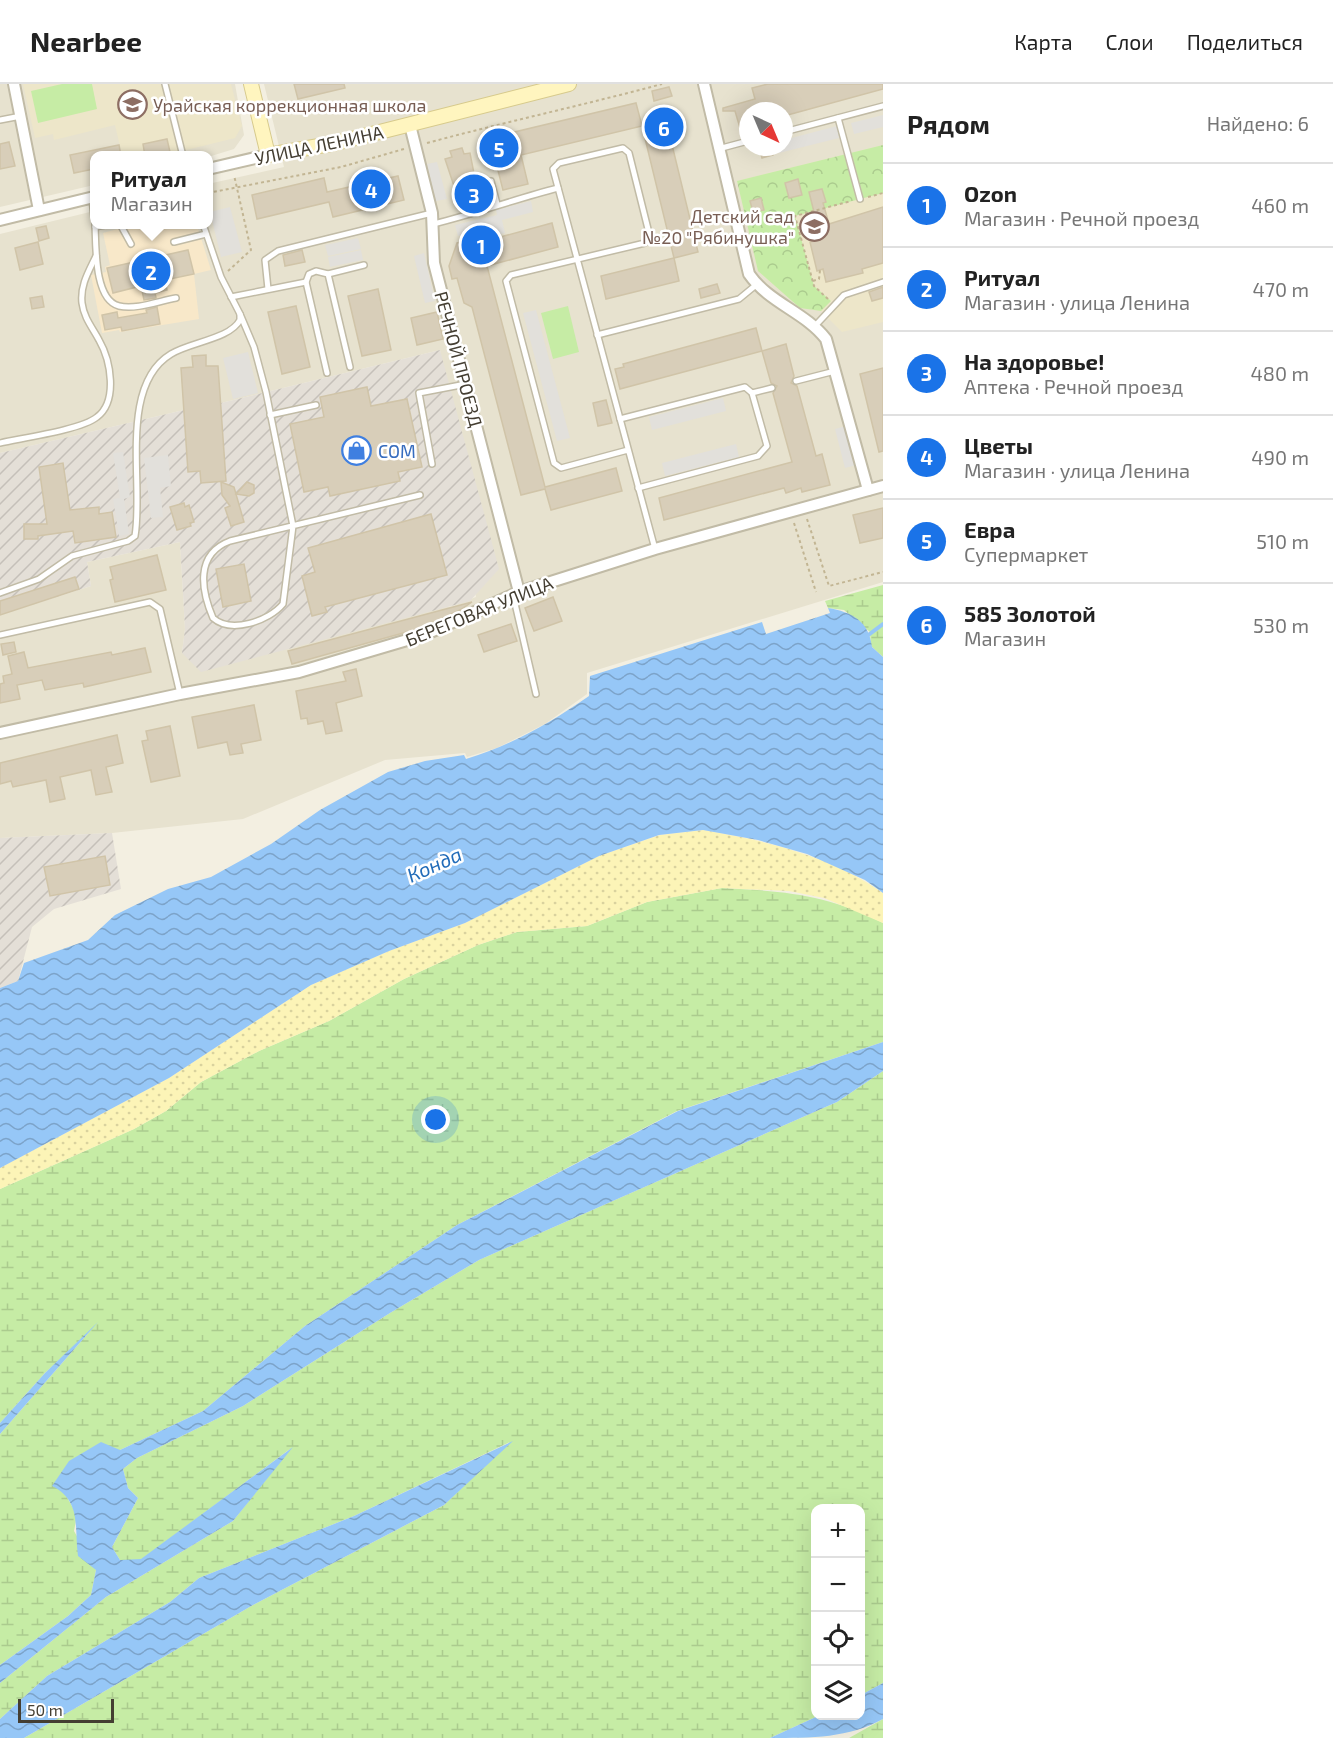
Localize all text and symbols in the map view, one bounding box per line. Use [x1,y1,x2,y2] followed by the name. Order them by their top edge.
[30,24,142,58] text: Nearbee
[1014,29,1073,54] text: Карта
[1106,29,1154,54] text: Слои
[1187,29,1303,54] text: Поделиться
[116,89,148,121] school or university icon: Урайская коррекционная школа
[153,94,427,116] place label: Урайская коррекционная школа
[739,102,793,156] north arrow
[644,104,684,150] pin: 6
[907,108,990,139] text: Рядом
[1207,111,1309,135] text: Найдено: 6
[253,120,386,169] street label: УЛИЦА ЛЕНИНА
[480,126,518,170] pin: 5
[90,151,213,229] popup
[110,165,187,191] text: Ритуал
[352,166,391,212] pin: 4
[454,172,494,216] pin: 3
[964,180,1017,206] text: Ozon
[110,191,193,215] text: Магазин
[922,193,931,217] text: 1
[1251,193,1309,217] text: 460 m
[642,205,794,248] place label: Детский сад №20 "Рябинушка"
[964,206,1199,230] text: Магазин · Речной проезд
[799,210,831,242] school or university icon: Детский сад №20 "Рябинушка"
[462,222,500,268] pin: 1
[132,248,170,294] pin: 2
[964,264,1040,290] text: Ритуал
[921,277,932,301] text: 2
[1252,277,1309,301] text: 470 m
[430,289,488,429] street label: РЕЧНОЙ ПРОЕЗД
[964,290,1190,314] text: Магазин · улица Ленина
[964,348,1105,374] text: На здоровье!
[921,361,932,385] text: 3
[1251,361,1309,385] text: 480 m
[964,374,1183,398] text: Аптека · Речной проезд
[964,432,1033,458] text: Цветы
[341,435,373,467] shop icon: СОМ
[378,440,416,462] place label: СОМ
[920,445,933,469] text: 4
[1251,445,1309,469] text: 490 m
[964,458,1190,482] text: Магазин · улица Ленина
[964,516,1015,542] text: Евра
[921,529,932,553] text: 5
[1256,529,1309,553] text: 510 m
[964,542,1088,566] text: Супермаркет
[402,571,557,651] street label: БЕРЕГОВАЯ УЛИЦА
[964,600,1096,626] text: 585 Золотой
[921,613,932,637] text: 6
[1253,613,1309,637] text: 530 m
[964,626,1046,650] text: Магазин
[403,841,465,887] water label: Конда
[421,1105,450,1134] your location
[811,1504,865,1720] map controls
[811,1504,865,1558] button: +
[811,1558,865,1612] button: −
[811,1612,865,1666] button: locate
[811,1666,865,1720] button: layers
[18,1696,114,1724] scale bar
[27,1700,63,1719] text: 50 m

